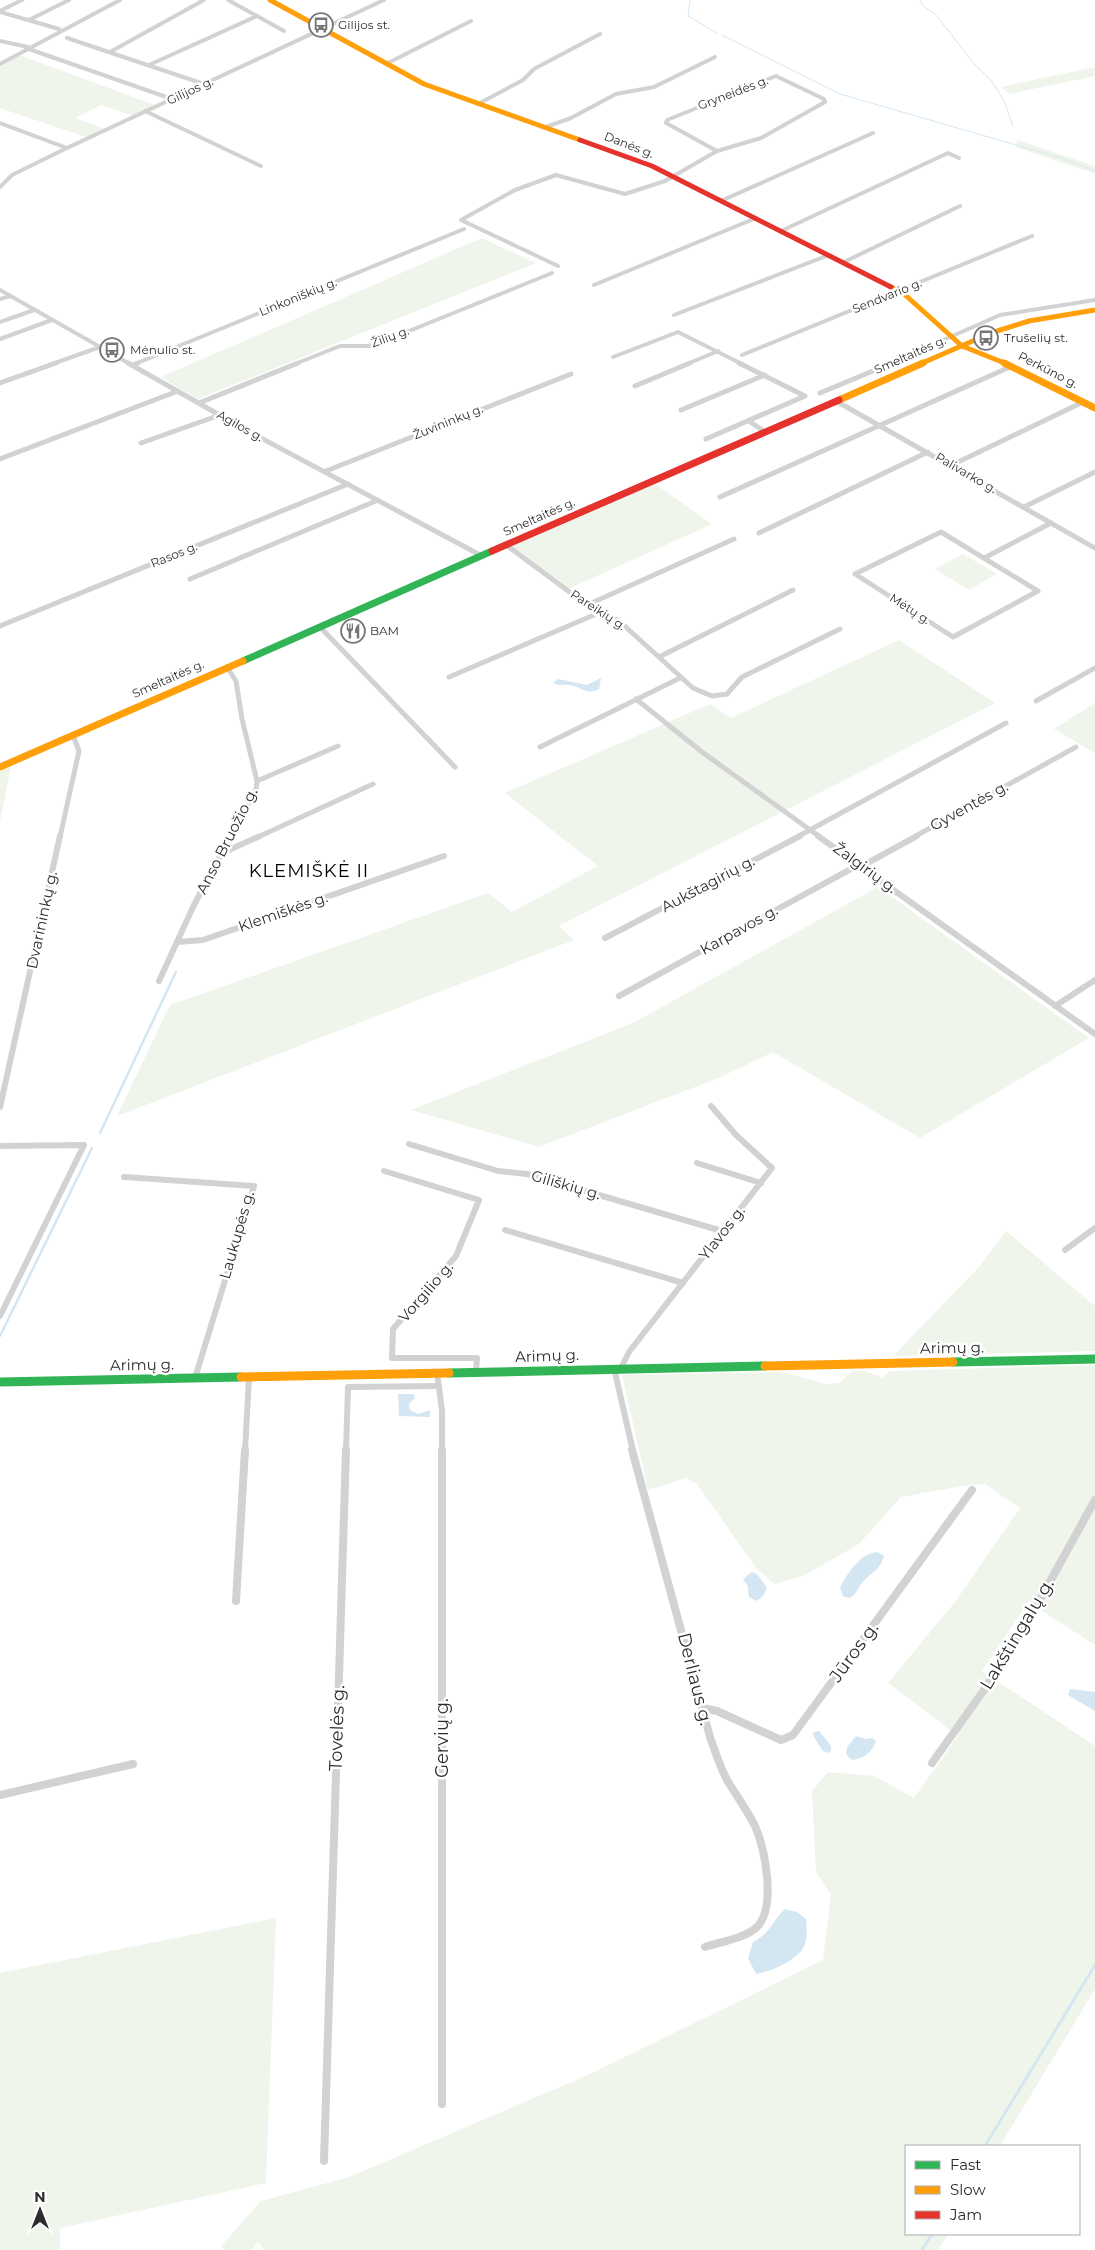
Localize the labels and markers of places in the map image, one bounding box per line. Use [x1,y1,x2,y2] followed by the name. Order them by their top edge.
[308,12,334,38] bus stop icon: Gilijos st.
[338,17,390,32] place label: Gilijos st.
[973,325,999,351] bus stop icon: Trušelių st.
[1004,330,1068,345] place label: Trušelių st.
[99,337,125,363] bus stop icon: Mėnulio st.
[130,342,195,357] place label: Mėnulio st.
[340,618,366,644] restaurant icon: BAM
[370,623,399,638] place label: BAM

